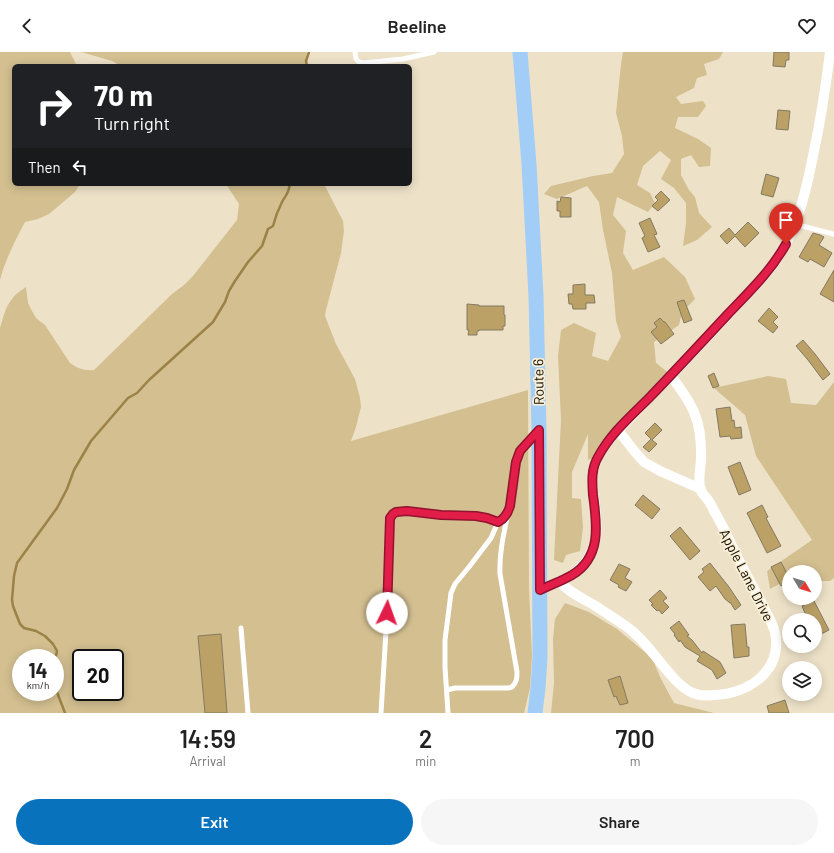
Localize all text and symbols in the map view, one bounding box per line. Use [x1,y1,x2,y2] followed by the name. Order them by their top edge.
[16,15,38,37] icon: back
[387,15,447,37] text: Beeline
[796,15,818,37] icon: heart
[94,78,153,112] text: 70 m
[28,80,80,132] icon: right
[94,112,170,134] text: Turn right
[69,156,91,178] icon: left
[28,158,61,176] text: Then
[769,203,803,244] pin
[775,209,797,231] icon: arrive
[529,359,547,405] street label: Route 6
[716,526,778,624] street label: Apple Lane Drive
[782,565,822,605] north arrow
[782,565,822,701] map controls
[366,592,408,634] position arrow
[782,613,822,653] button: search
[72,649,124,701] speed limit sign: 20
[28,658,48,682] text: 14
[782,661,822,701] button: layers
[27,679,49,691] text: km/h
[179,724,236,753] text: 14:59
[419,724,432,753] text: 2
[616,724,655,753] text: 700
[189,753,226,769] text: Arrival
[415,753,436,769] text: min
[630,753,640,769] text: m
[16,799,413,845] button: Exit
[421,799,818,845] button: Share

